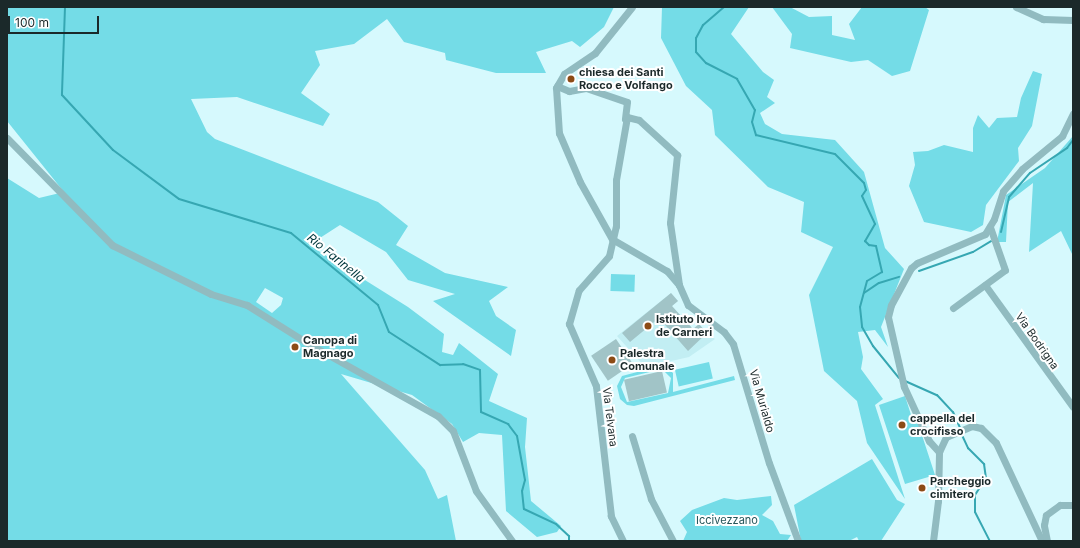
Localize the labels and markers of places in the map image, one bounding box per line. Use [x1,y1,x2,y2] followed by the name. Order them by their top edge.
[579,66,673,92] place label: chiesa dei Santi Rocco e Volfango
[566,74,576,84] marker: chiesa dei Santi Rocco e Volfango
[656,313,713,339] place label: Istituto Ivo de Carneri
[643,321,653,331] marker: Istituto Ivo de Carneri
[303,334,357,360] place label: Canopa di Magnago
[290,342,300,352] marker: Canopa di Magnago
[620,347,675,373] place label: Palestra Comunale
[607,355,617,365] marker: Palestra Comunale
[910,412,975,438] place label: cappella del crocifisso
[897,420,907,430] marker: cappella del crocifisso
[930,475,991,501] place label: Parcheggio cimitero
[917,483,927,493] marker: Parcheggio cimitero

